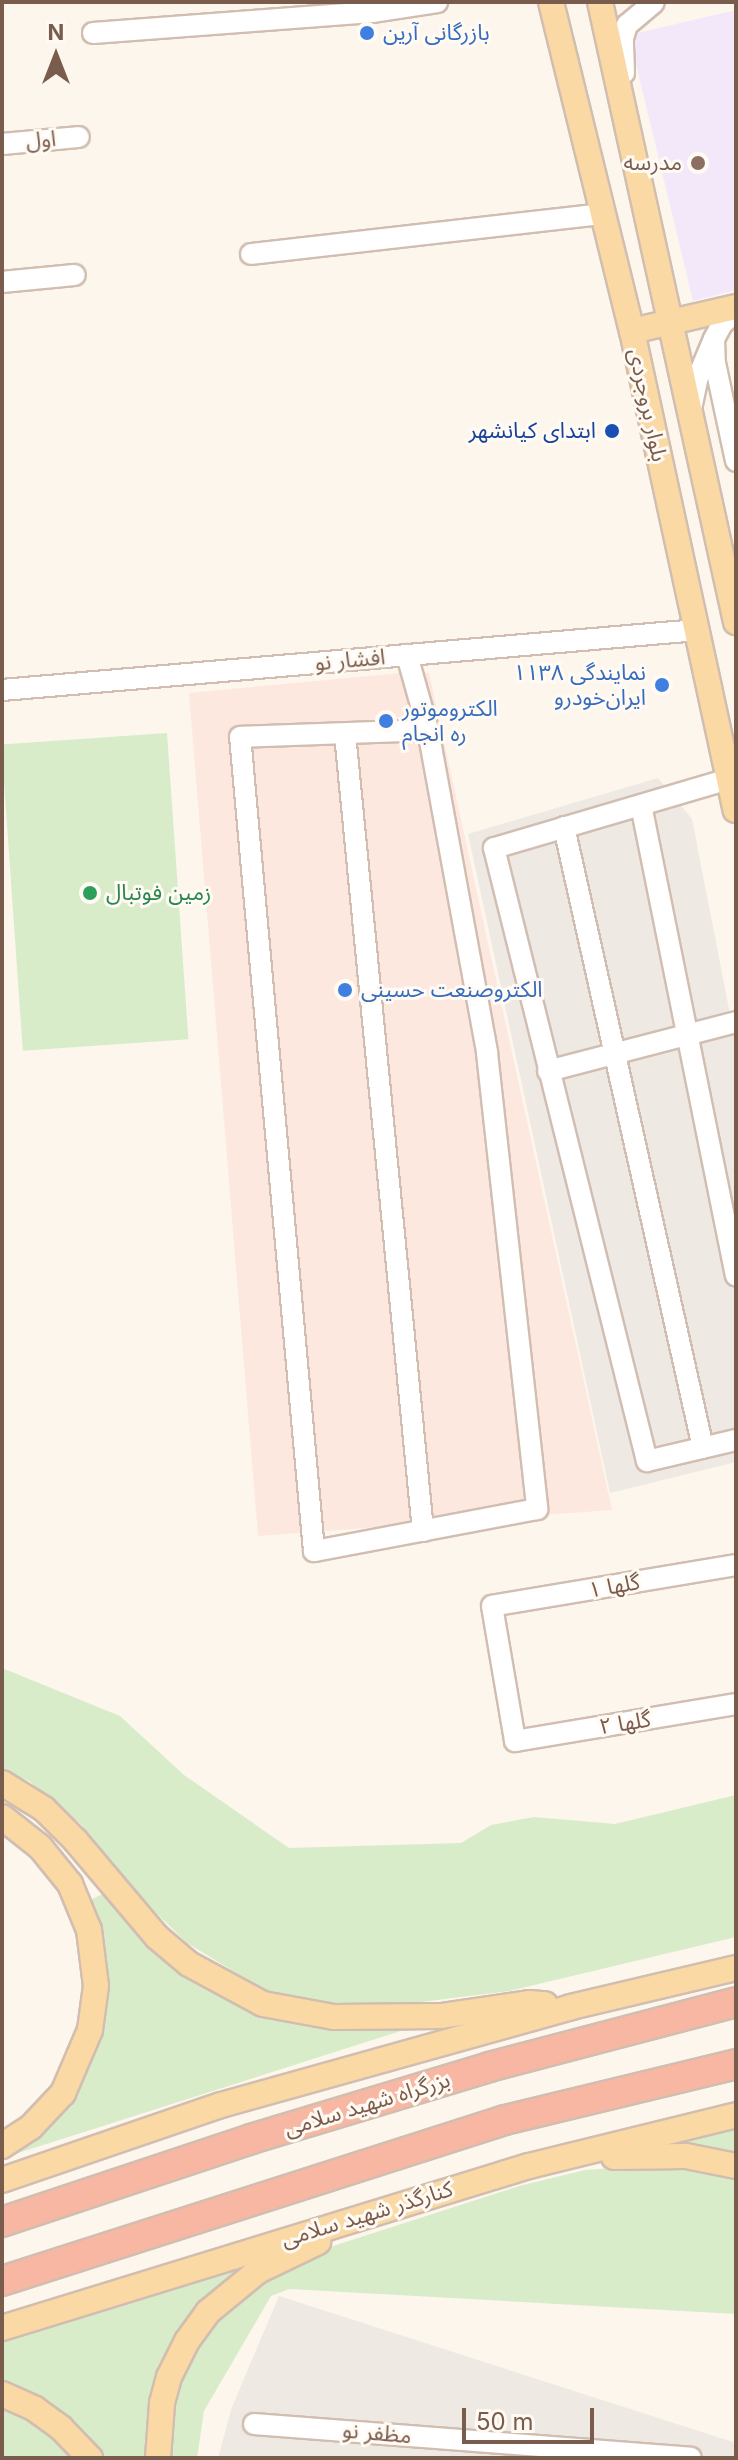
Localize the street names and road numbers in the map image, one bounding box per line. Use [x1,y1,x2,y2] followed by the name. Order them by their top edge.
[25,126,57,154] street label: اول
[623,346,673,464] street label: بلوار بروجردی
[314,644,386,676] street label: افشار نو
[586,1568,642,1604] street label: گلها ۱
[597,1706,653,1740] street label: گلها ۲
[281,2066,453,2142] street label: بزرگراه شهید سلامی
[278,2175,456,2253] street label: کنارگذر شهید سلامی
[341,2417,413,2449] street label: مظفر نو

